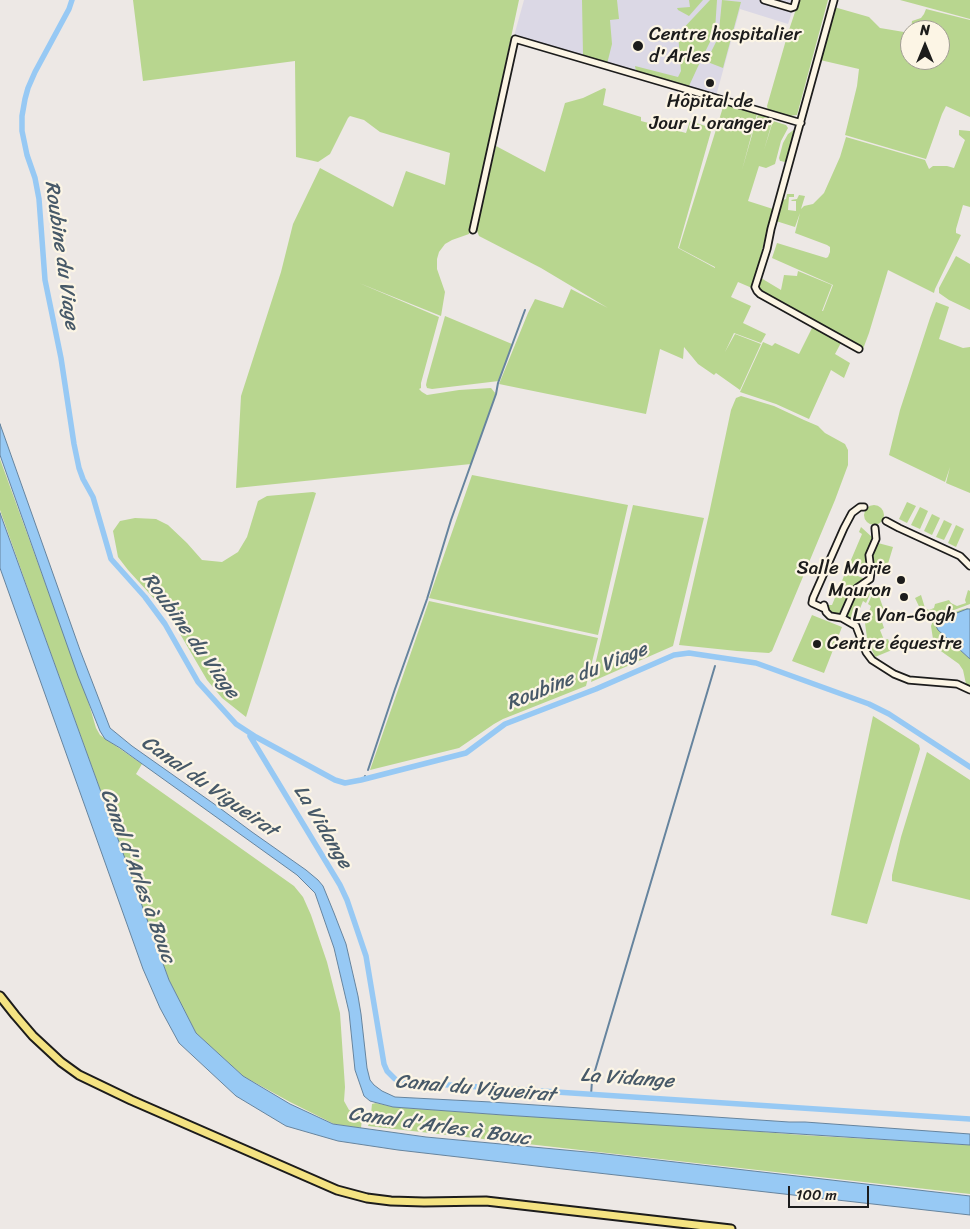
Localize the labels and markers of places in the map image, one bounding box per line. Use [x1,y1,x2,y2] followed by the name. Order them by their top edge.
[649,24,801,68] place label: Centre hospitalier d'Arles
[631,39,645,53] marker: Centre hospitalier d'Arles
[704,77,716,89] marker: Hôpital de Jour L'oranger
[649,91,771,135] place label: Hôpital de Jour L'oranger
[797,558,891,602] place label: Salle Marie Mauron
[895,574,907,586] marker: Salle Marie Mauron
[898,591,910,603] marker: Le Van-Gogh
[852,605,956,627] place label: Le Van-Gogh
[827,633,962,655] place label: Centre équestre
[811,638,823,650] marker: Centre équestre

